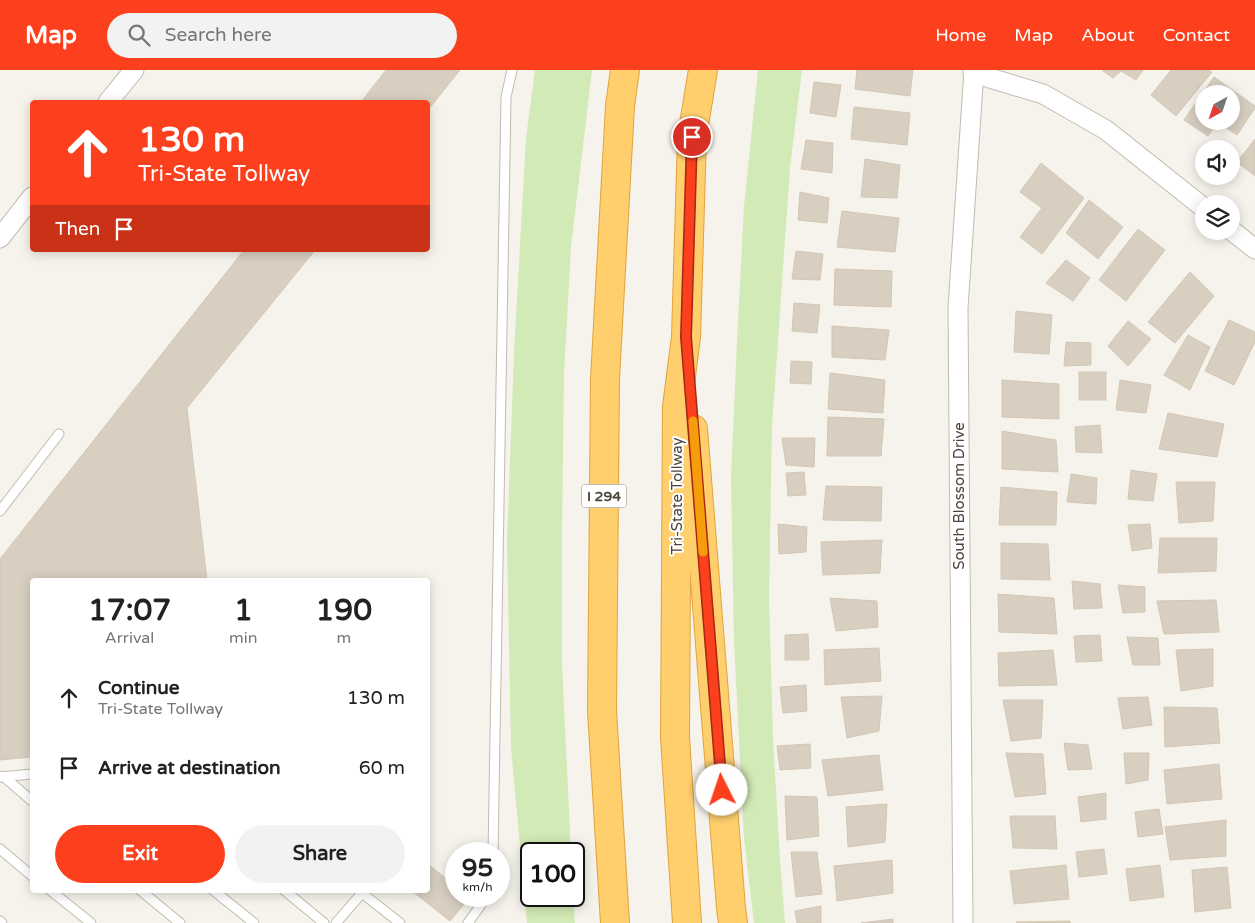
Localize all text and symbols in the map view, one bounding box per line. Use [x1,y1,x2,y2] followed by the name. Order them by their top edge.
[107,13,457,58] search box
[25,21,77,50] text: Map
[125,21,153,49] icon: search
[165,24,272,46] text: Search here
[935,24,986,46] text: Home
[1014,24,1053,46] text: Map
[1081,24,1135,46] text: About
[1163,24,1230,46] text: Contact
[1195,85,1240,130] north arrow
[1195,85,1240,240] map controls
[671,116,713,158] pin
[138,119,245,161] text: 130 m
[55,120,120,185] icon: ahead
[678,123,706,151] icon: arrive
[1195,140,1240,185] button: sound
[138,161,310,187] text: Tri-State Tollway
[1195,195,1240,240] button: layers
[110,215,138,243] icon: arrive
[55,218,100,240] text: Then
[950,422,968,570] street label: South Blossom Drive
[668,437,686,555] street label: Tri-State Tollway
[582,484,626,508] road number: I 294
[88,592,171,629] text: 17:07
[234,592,253,629] text: 1
[316,592,372,629] text: 190
[105,628,154,648] text: Arrival
[229,628,258,648] text: min
[336,628,351,648] text: m
[98,677,180,699] text: Continue
[55,684,83,712] icon: ahead
[347,687,405,709] text: 130 m
[98,699,223,719] text: Tri-State Tollway
[55,754,83,782] icon: arrive
[98,757,281,779] text: Arrive at destination
[359,757,405,779] text: 60 m
[695,763,747,815] position arrow
[55,825,225,883] button: Exit
[235,825,405,883] button: Share
[520,842,585,907] speed limit sign: 100
[462,853,493,883] text: 95
[462,880,493,894] text: km/h

